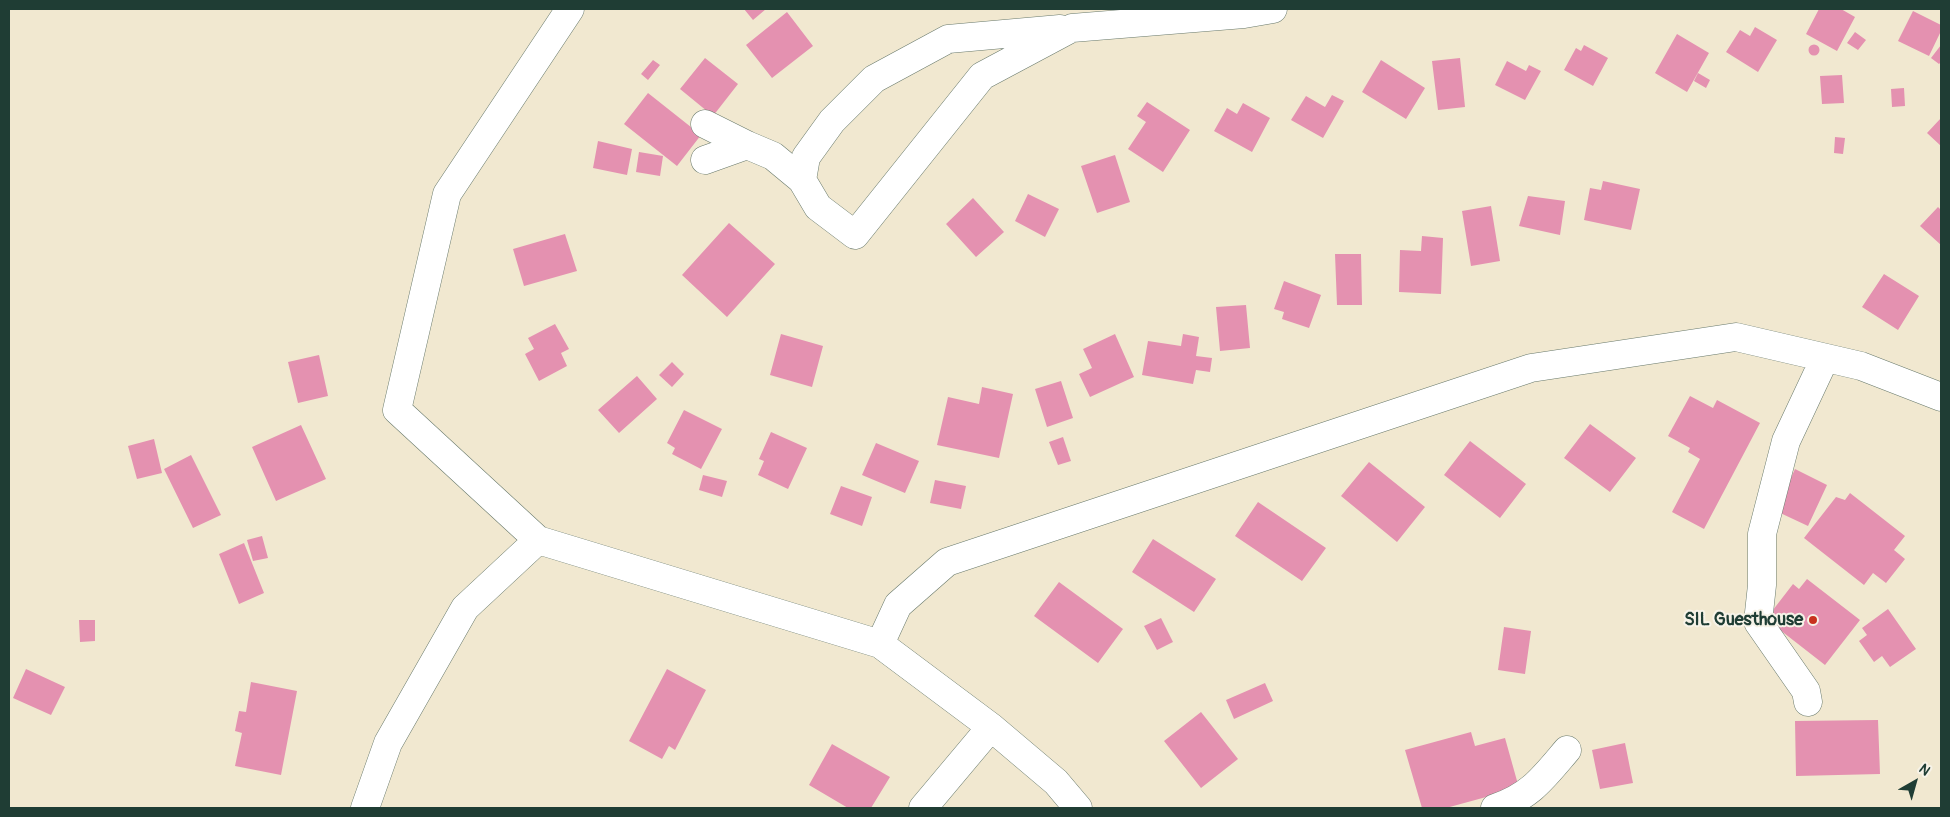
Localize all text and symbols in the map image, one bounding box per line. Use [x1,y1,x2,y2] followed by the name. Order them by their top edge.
[1684,609,1803,631] place label: SIL Guesthouse
[1807,614,1819,626] marker: SIL Guesthouse
[1890,757,1940,807] north arrow
[1916,760,1934,779] text: N

